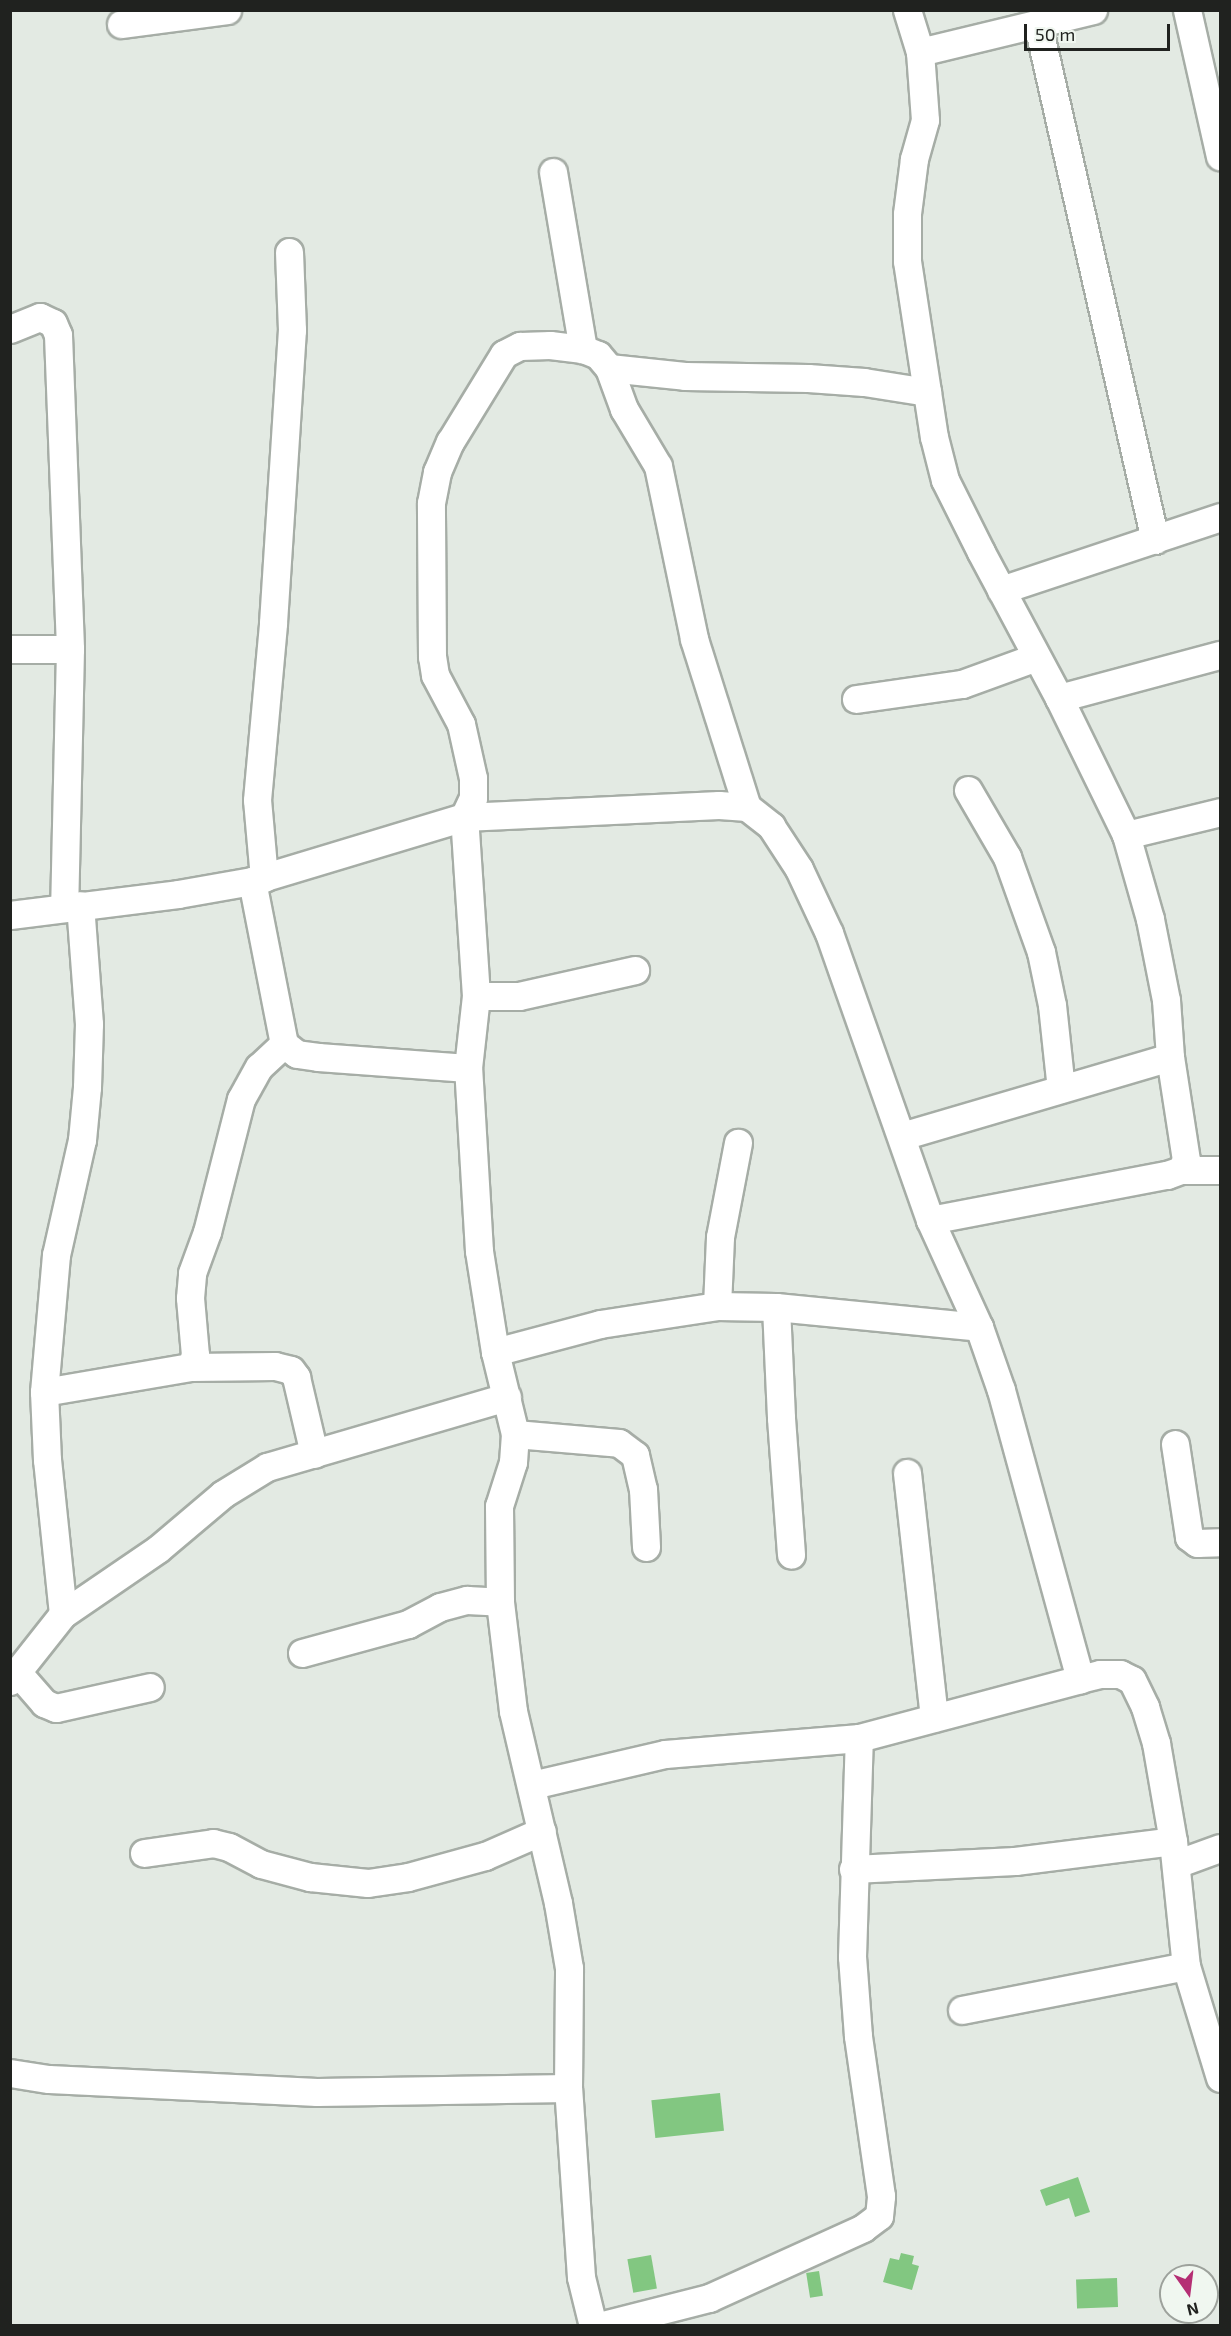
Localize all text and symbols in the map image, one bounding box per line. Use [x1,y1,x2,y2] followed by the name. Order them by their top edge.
[1027,12,1172,50] scale bar
[1035,23,1075,45] text: 50 m
[1159,2264,1219,2324] north arrow
[1185,2299,1201,2321] text: N

